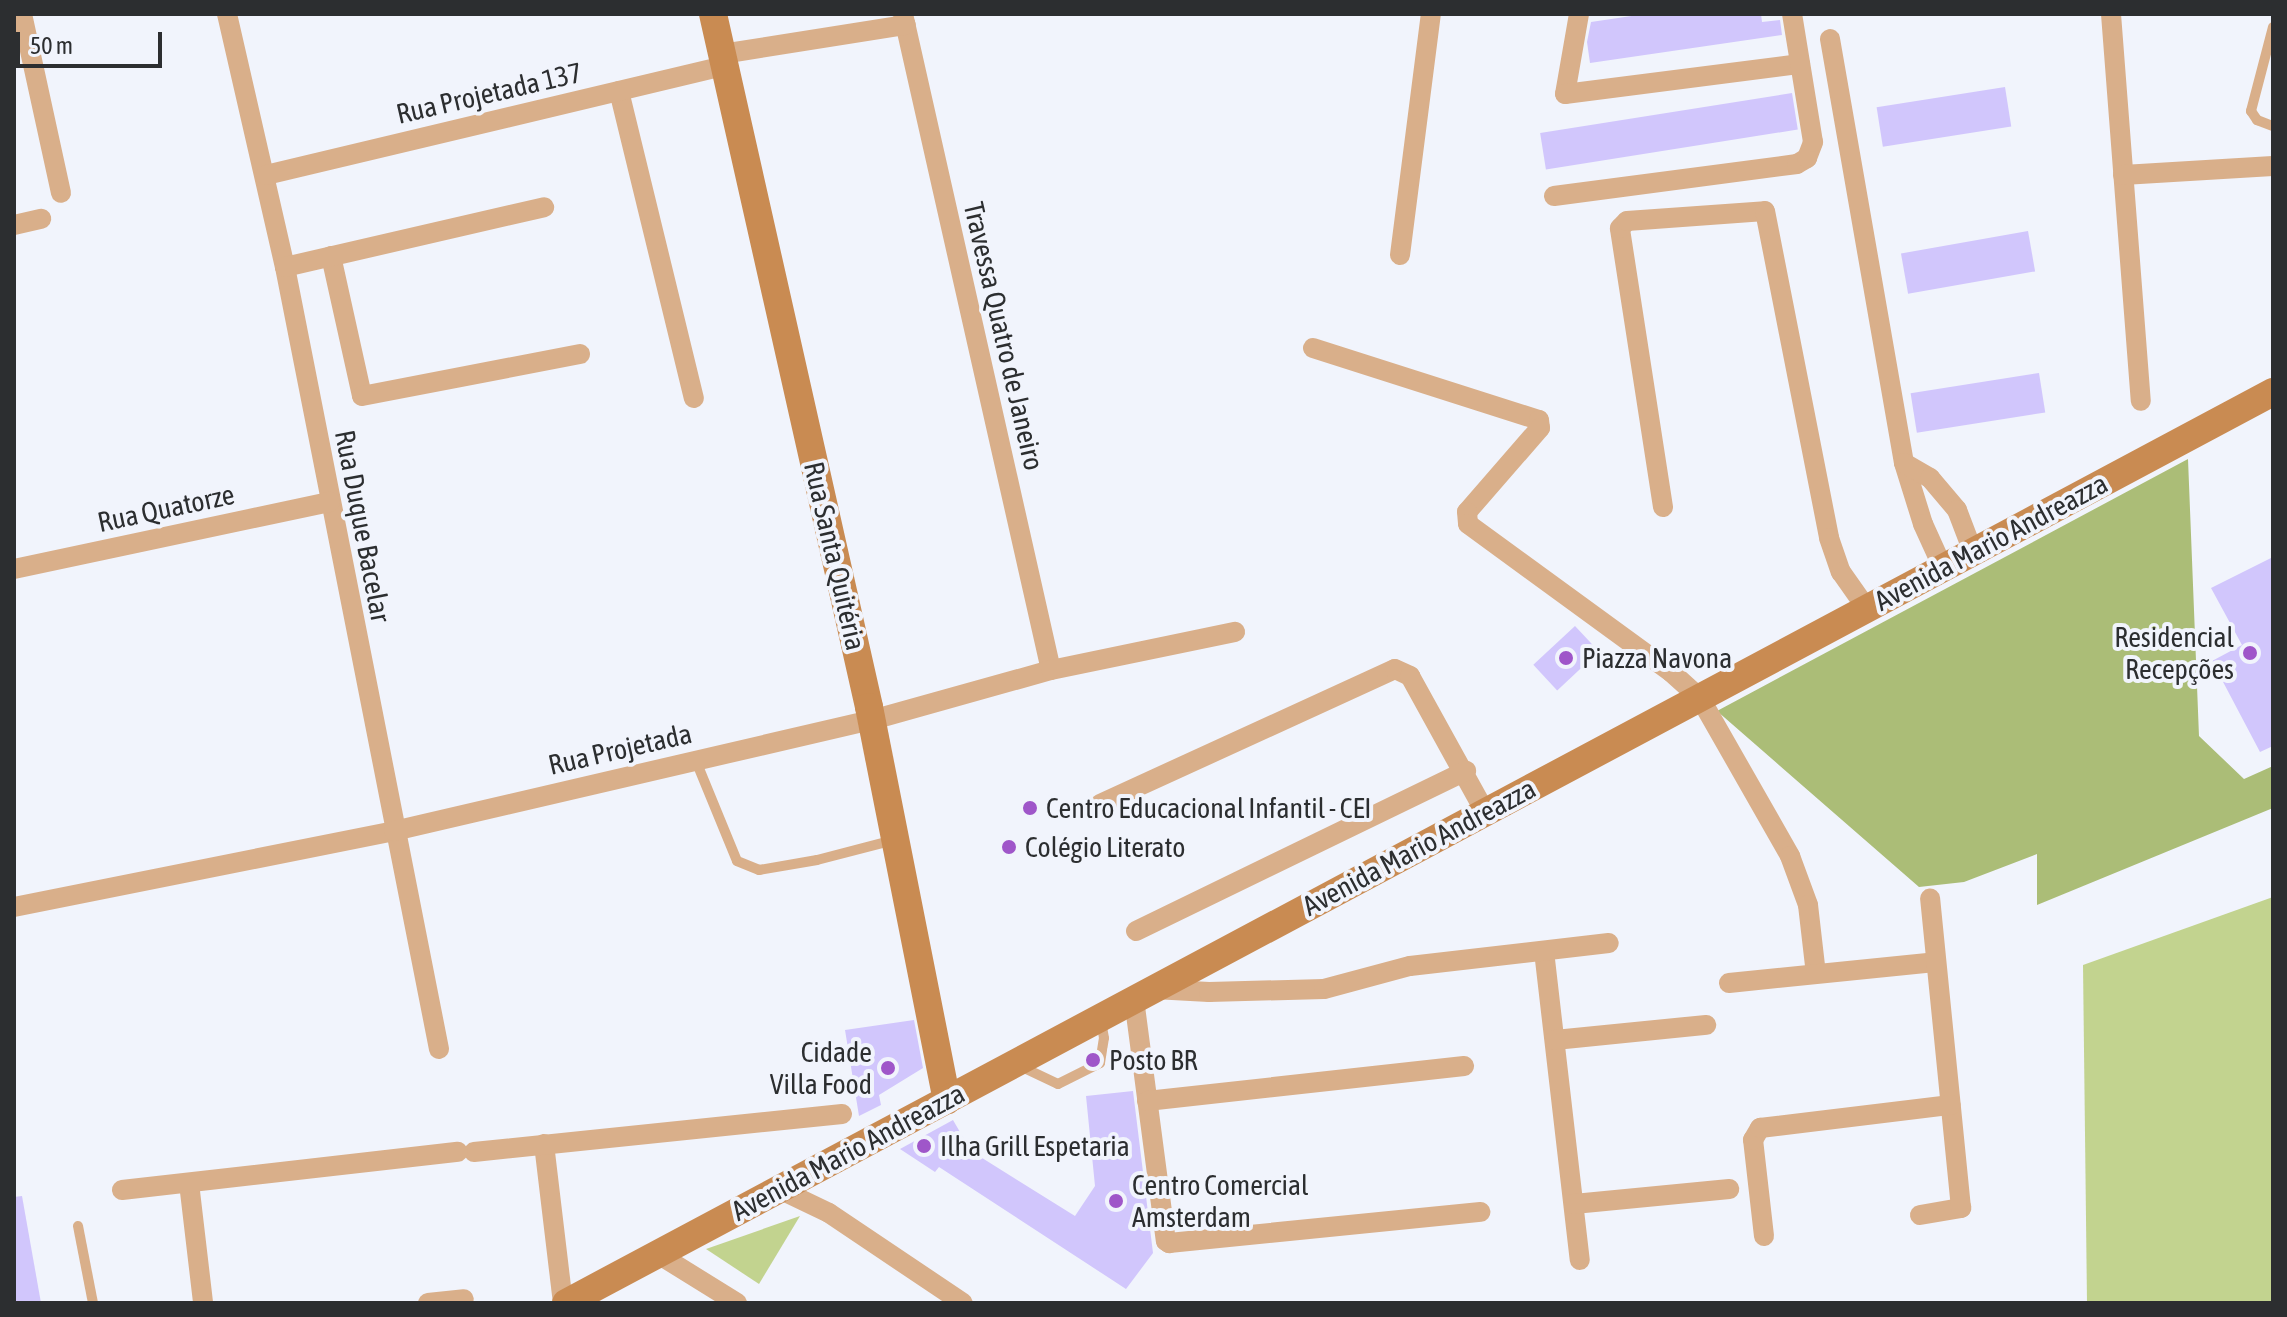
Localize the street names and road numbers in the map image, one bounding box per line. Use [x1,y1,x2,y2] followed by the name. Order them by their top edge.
[393,55,585,131] street label: Rua Projetada 137
[957,199,1051,473] street label: Travessa Quatro de Janeiro
[328,427,398,625] street label: Rua Duque Bacelar
[797,459,873,653] street label: Rua Santa Quitéria
[1869,466,2113,618] street label: Avenida Mario Andreazza
[95,477,237,539] street label: Rua Quatorze
[545,716,695,782] street label: Rua Projetada
[1297,771,1541,923] street label: Avenida Mario Andreazza
[726,1076,970,1228] street label: Avenida Mario Andreazza

